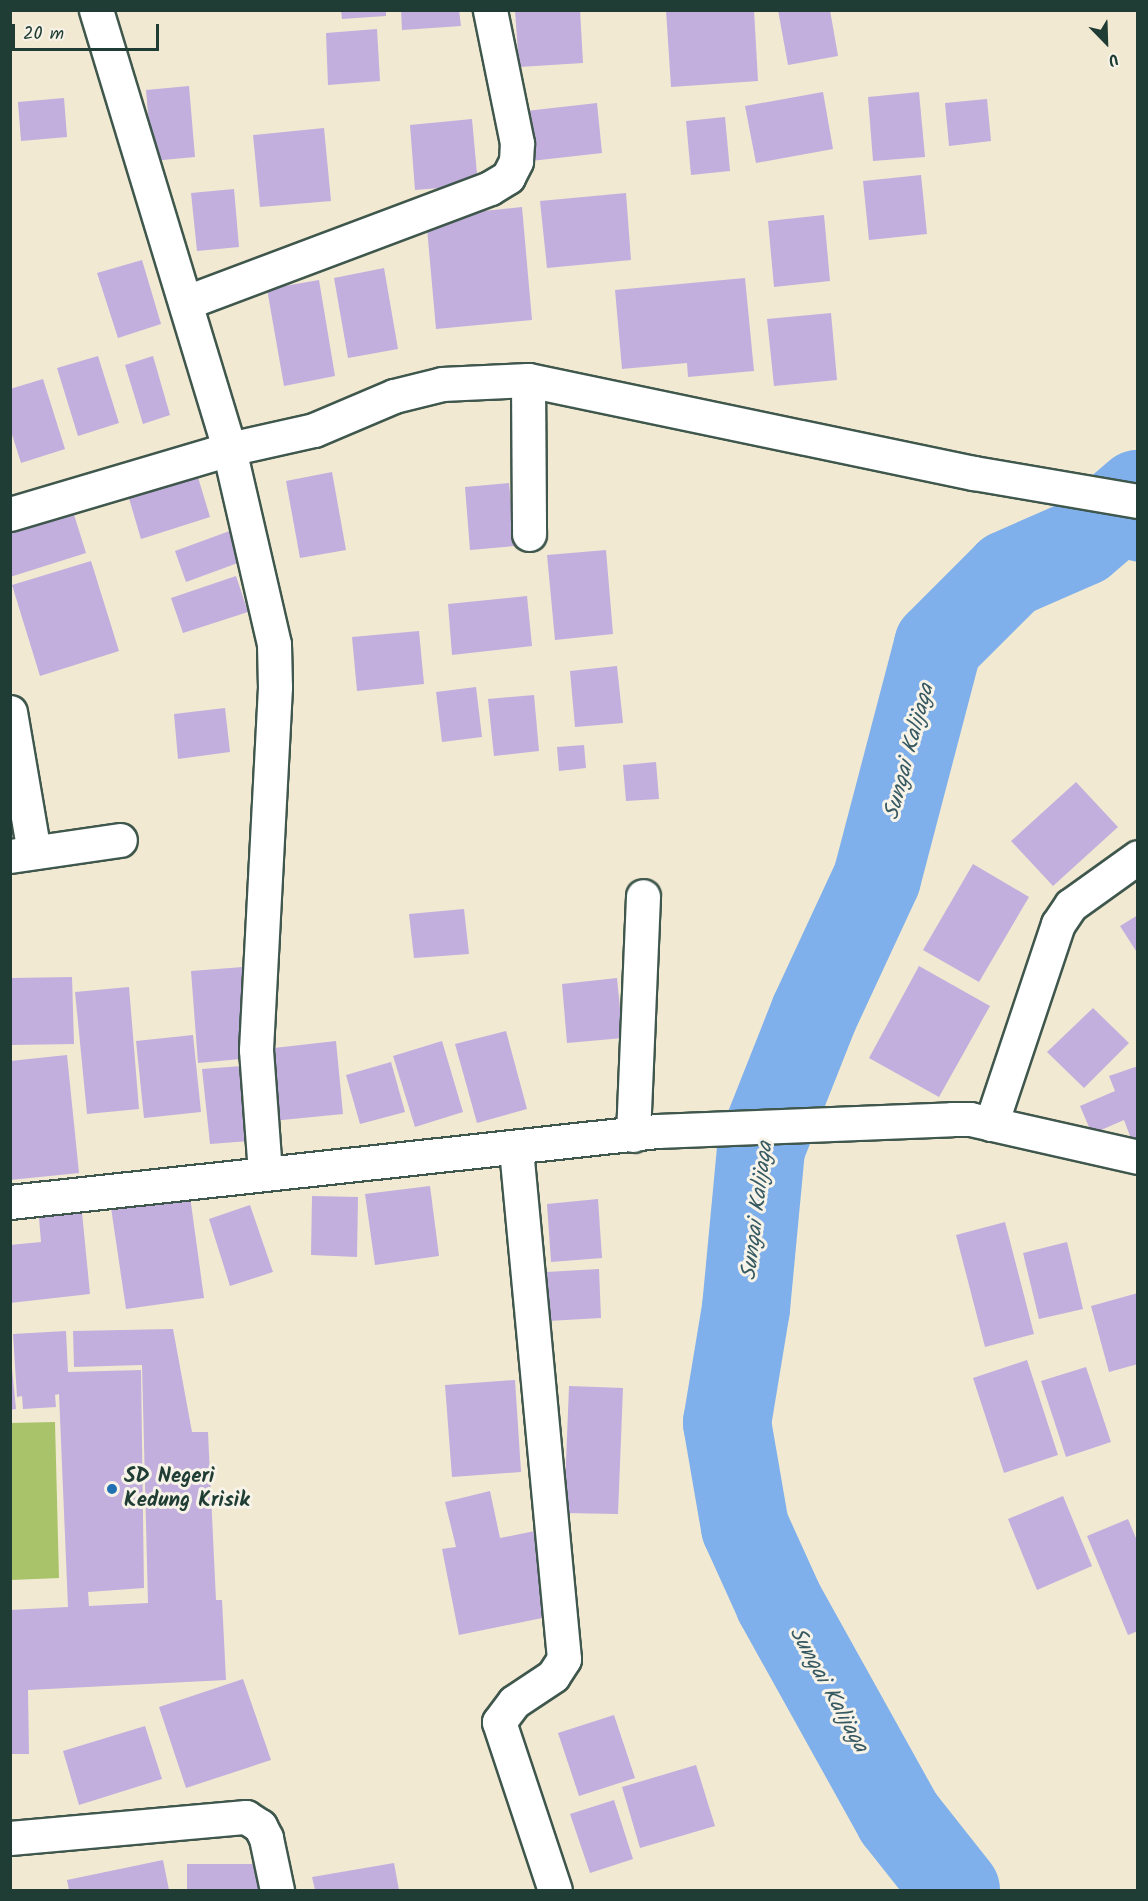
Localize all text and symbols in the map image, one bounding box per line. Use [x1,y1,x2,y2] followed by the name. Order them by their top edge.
[15,12,162,50] scale bar
[1076,12,1136,72] north arrow
[23,20,64,49] text: 20 m
[1104,46,1122,72] text: U
[879,681,941,823] water label: Sungai Kalijaga
[736,1140,780,1282] water label: Sungai Kalijaga
[124,1464,250,1514] place label: SD Negeri Kedung Krisik
[105,1482,119,1496] marker: SD Negeri Kedung Krisik
[783,1623,873,1757] water label: Sungai Kalijaga

